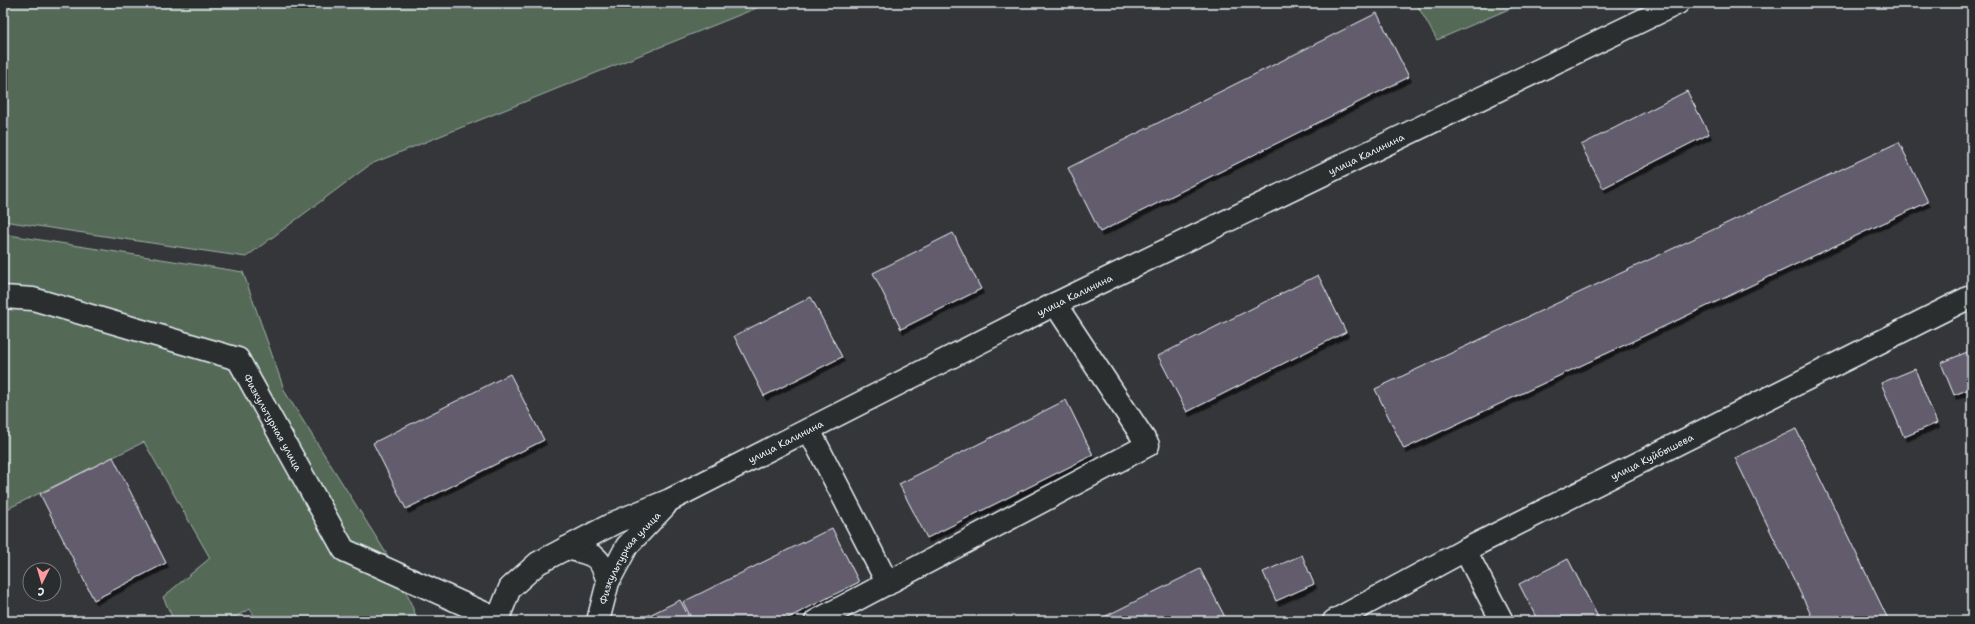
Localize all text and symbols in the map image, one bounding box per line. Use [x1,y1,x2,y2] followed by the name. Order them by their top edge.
[1326,130,1407,178] street label: улица Калинина
[1035,271,1115,319] street label: улица Калинина
[241,372,305,474] street label: Физкультурная улица
[746,417,826,466] street label: улица Калинина
[1608,430,1696,483] street label: улица Куйбышева
[597,508,664,606] street label: Физкультурная улица
[22,562,62,602] north arrow
[37,584,45,599] text: С

